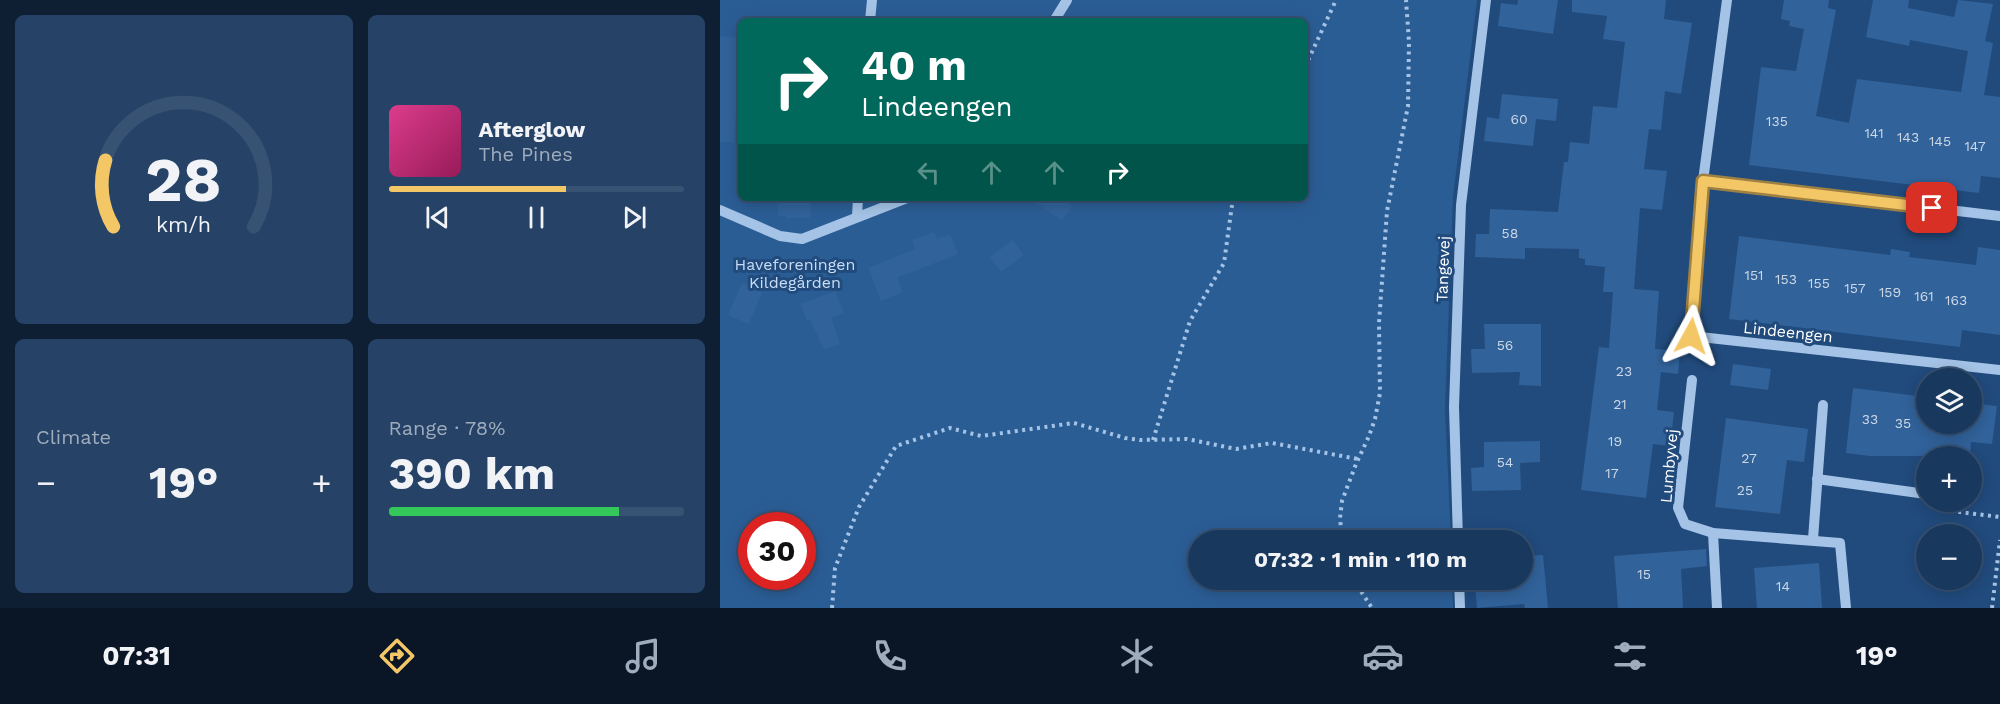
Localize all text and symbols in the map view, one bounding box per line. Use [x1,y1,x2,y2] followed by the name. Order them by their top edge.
[861,41,967,90] text: 40 m
[762,42,840,120] icon: right
[861,91,1013,123] text: Lindeengen
[1510,111,1528,127] house number: 60
[1766,113,1788,129] house number: 135
[479,117,585,142] text: Afterglow
[1864,125,1884,141] house number: 141
[1897,129,1919,145] house number: 143
[1929,133,1951,149] house number: 145
[1964,138,1986,154] house number: 147
[479,142,573,166] text: The Pines
[146,143,222,216] text: 28
[912,156,945,189] icon: left
[975,156,1008,189] icon: ahead
[1038,156,1071,189] icon: ahead
[1101,156,1134,189] icon: right
[1906,182,1957,233] pin
[1915,191,1948,224] icon: arrive
[421,201,454,234] icon: previous
[520,201,553,234] icon: pause
[618,201,651,234] icon: next
[156,212,211,237] text: km/h
[1502,225,1518,241] house number: 58
[1432,236,1454,302] street label: Tangevej
[735,255,855,292] park label: Haveforeningen Kildegården
[1744,267,1764,283] house number: 151
[1775,271,1797,287] house number: 153
[1808,275,1830,291] house number: 155
[1844,280,1866,296] house number: 157
[1879,284,1901,300] house number: 159
[1914,288,1934,304] house number: 161
[1945,292,1967,308] house number: 163
[1659,304,1723,368] position arrow
[1742,318,1834,346] street label: Lindeengen
[1497,337,1513,353] house number: 56
[1616,363,1632,379] house number: 23
[1916,368,1982,590] map controls
[1916,368,1982,434] button: layers
[1613,396,1627,412] house number: 21
[1862,411,1878,427] house number: 33
[1895,415,1911,431] house number: 35
[389,416,505,440] text: Range · 78%
[36,425,111,449] text: Climate
[1656,428,1682,504] street label: Lumbyvej
[1608,433,1622,449] house number: 19
[1916,446,1982,512] button: +
[389,447,555,500] text: 390 km
[1741,450,1757,466] house number: 27
[1497,454,1513,470] house number: 54
[149,456,218,509] text: 19°
[36,463,56,502] text: −
[312,463,331,502] text: +
[1605,465,1619,481] house number: 17
[1737,482,1753,498] house number: 25
[738,512,816,590] speed limit sign: 30
[1916,524,1982,590] button: −
[1254,547,1467,572] text: 07:32 · 1 min · 110 m
[1637,566,1651,582] house number: 15
[1776,578,1790,594] house number: 14
[376,635,418,677] icon: directions
[622,635,664,677] icon: music
[869,635,911,677] icon: phone
[1116,635,1158,677] icon: climate
[1362,635,1404,677] icon: car
[1609,635,1651,677] icon: filters
[102,640,171,672] text: 07:31
[1856,640,1898,672] text: 19°

